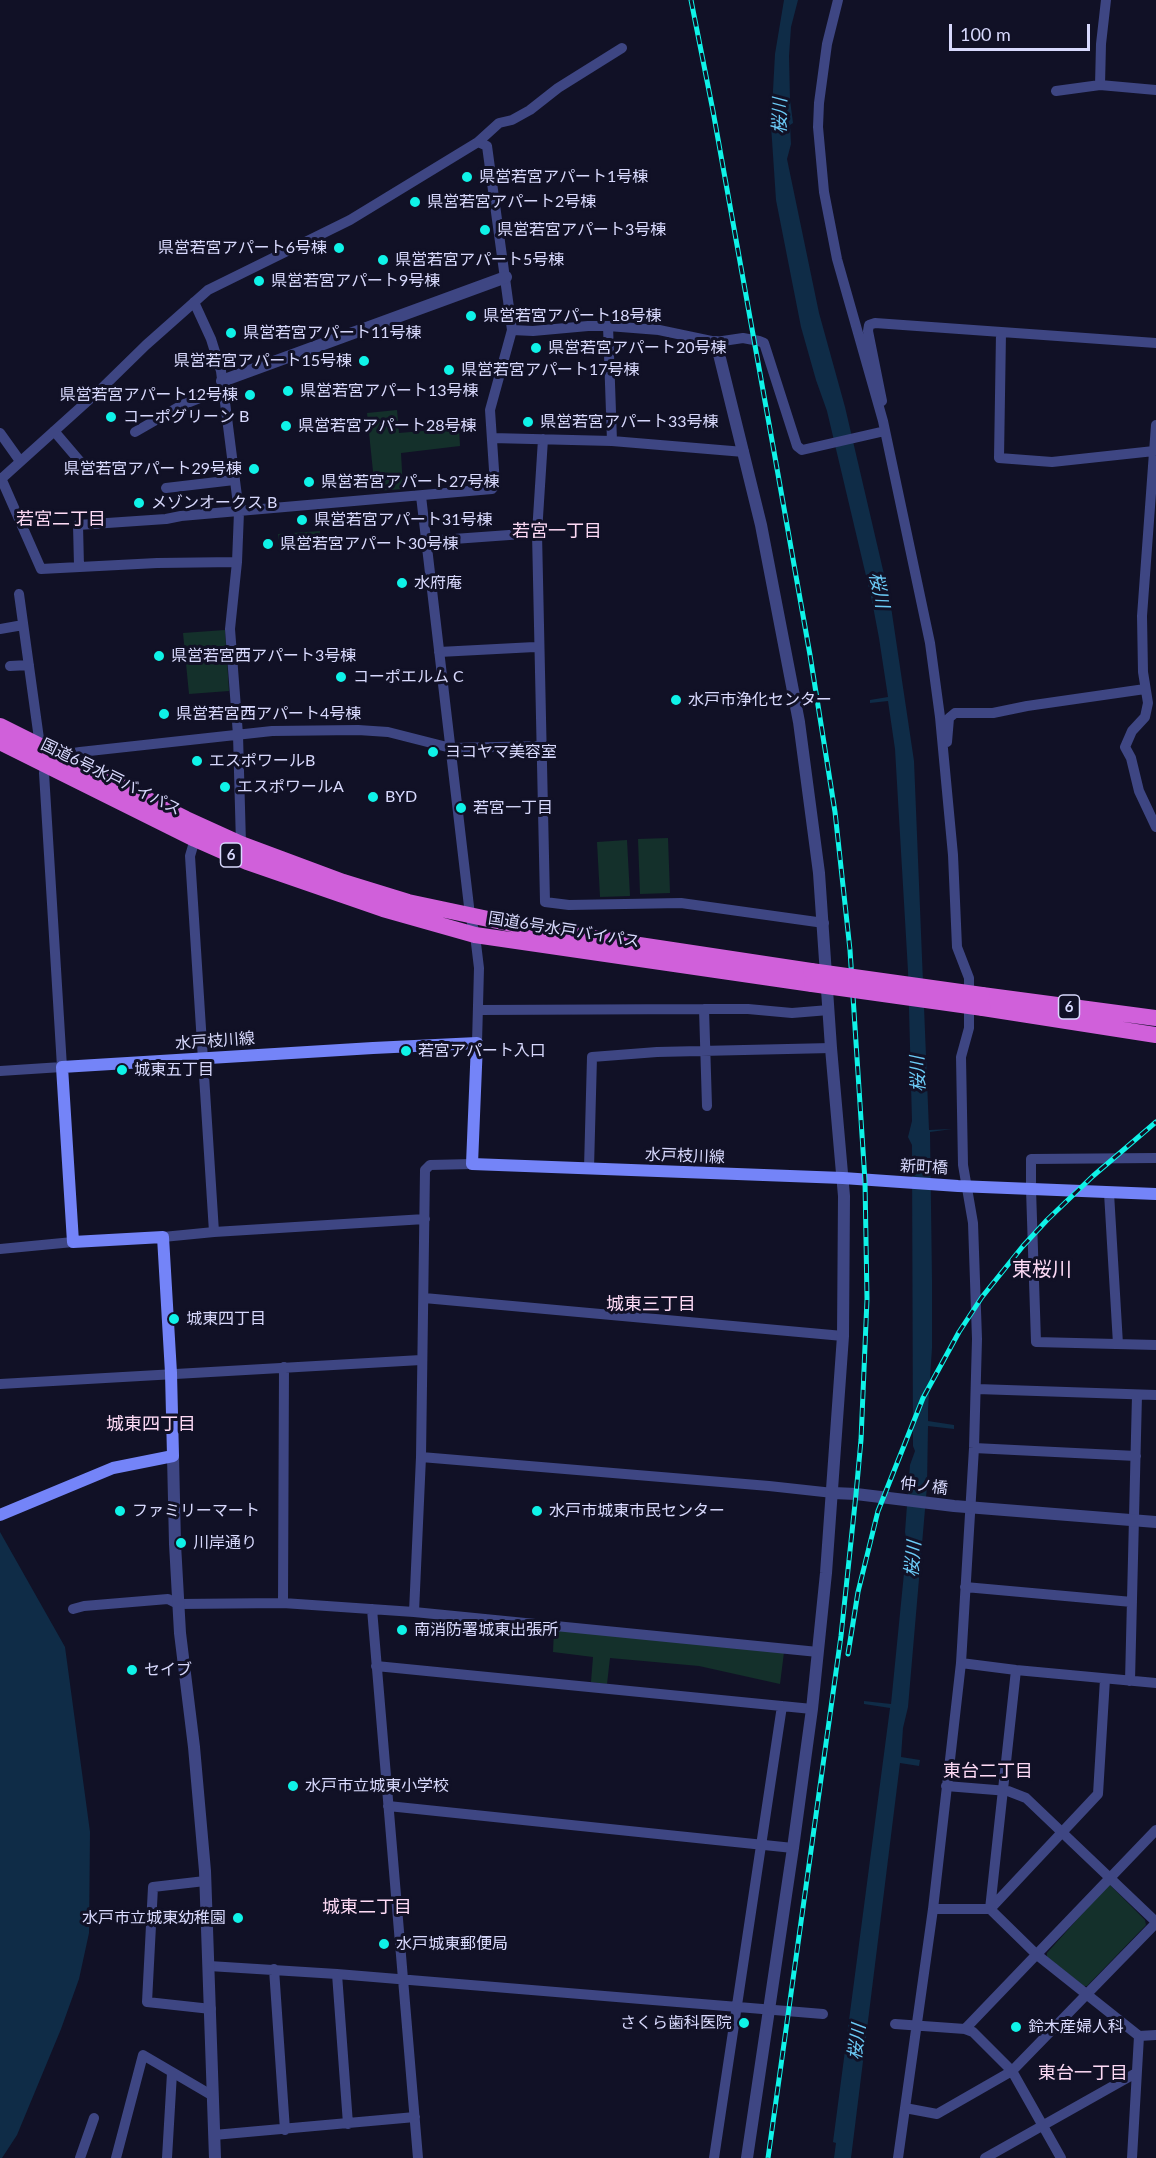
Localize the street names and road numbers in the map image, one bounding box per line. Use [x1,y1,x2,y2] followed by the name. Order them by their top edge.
[38,735,184,819] street label: 国道6号水戸バイパス
[220,843,242,867] road number: 6
[487,909,641,951] street label: 国道6号水戸バイパス
[1058,995,1080,1019] road number: 6
[174,1029,256,1053] street label: 水戸枝川線
[645,1145,725,1167] street label: 水戸枝川線
[900,1156,948,1178] street label: 新町橋
[899,1474,949,1498] street label: 仲ノ橋

